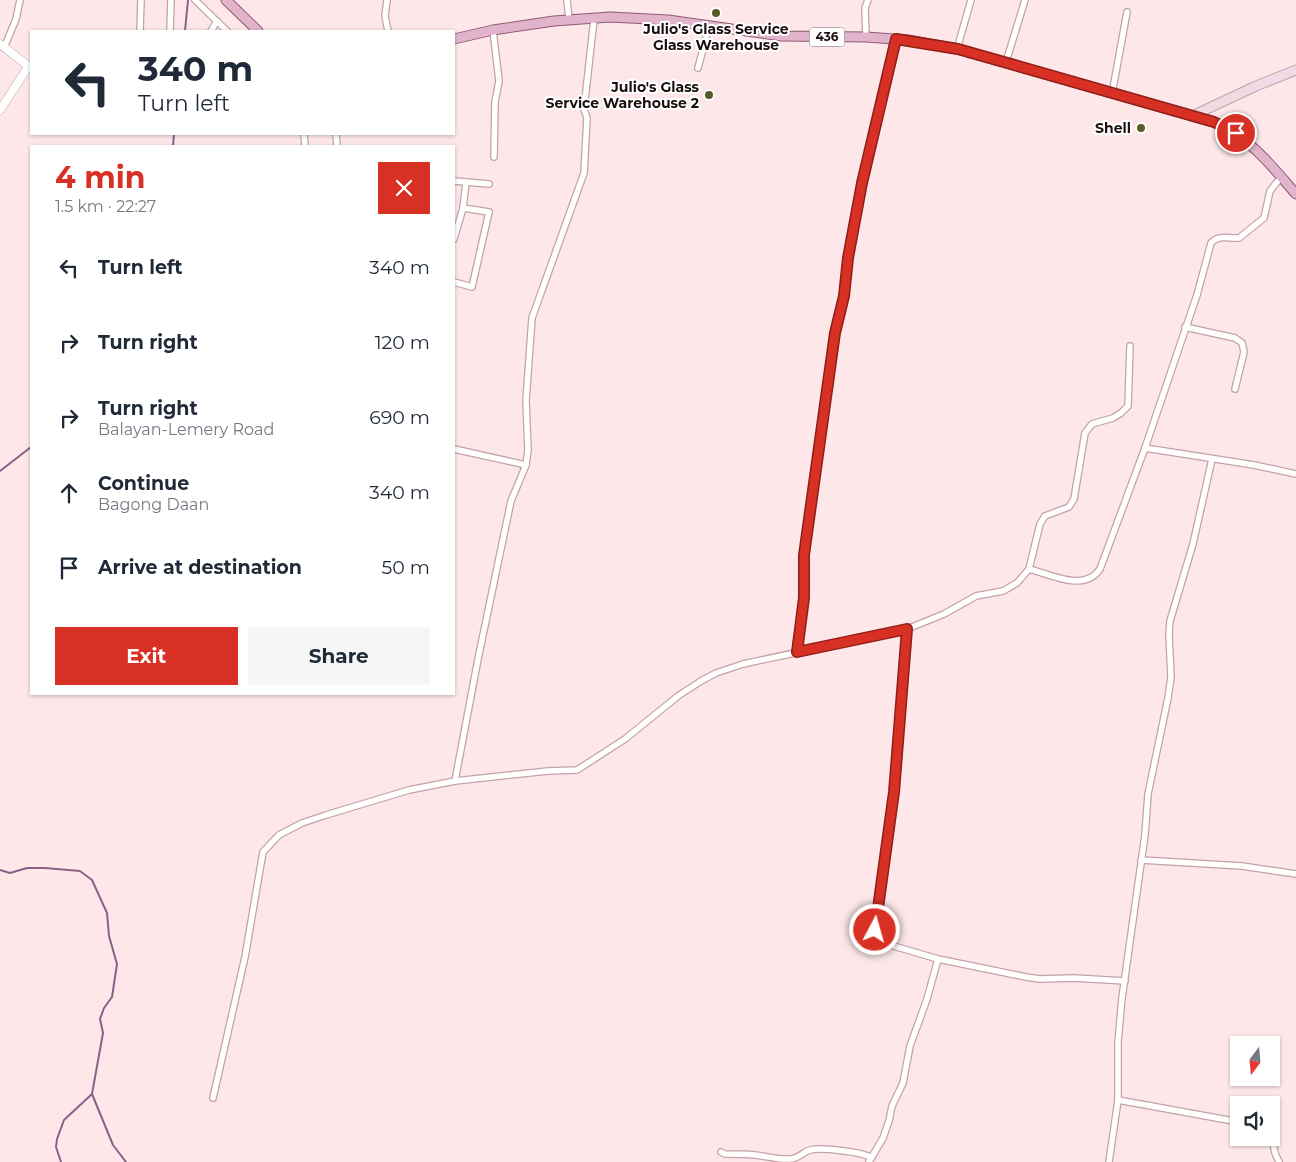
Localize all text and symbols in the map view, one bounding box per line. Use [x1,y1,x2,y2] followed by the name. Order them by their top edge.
[710,7,722,19] marker: Julio's Glass Service Glass Warehouse
[642,20,789,54] place label: Julio's Glass Service Glass Warehouse
[810,28,844,46] road number: 436
[138,47,253,90] text: 340 m
[55,50,120,115] icon: left
[546,78,700,112] place label: Julio's Glass Service Warehouse 2
[703,89,715,101] marker: Julio's Glass Service Warehouse 2
[138,90,230,117] text: Turn left
[1215,112,1257,154] pin
[1095,119,1131,137] place label: Shell
[1222,119,1250,147] icon: arrive
[1135,122,1147,134] marker: Shell
[55,159,145,196] text: 4 min
[378,162,430,214] button: close
[55,197,156,216] text: 1.5 km · 22:27
[55,254,83,282] icon: left
[98,256,183,279] text: Turn left
[369,256,430,279] text: 340 m
[55,329,83,357] icon: right
[98,331,198,354] text: Turn right
[375,331,430,354] text: 120 m
[98,397,198,420] text: Turn right
[55,404,83,432] icon: right
[369,406,430,429] text: 690 m
[98,420,274,439] text: Balayan-Lemery Road
[98,472,189,495] text: Continue
[55,479,83,507] icon: ahead
[369,481,430,504] text: 340 m
[98,495,209,514] text: Bagong Daan
[55,554,83,582] icon: arrive
[98,556,302,579] text: Arrive at destination
[382,556,430,579] text: 50 m
[55,627,238,685] button: Exit
[248,627,430,685] button: Share
[848,903,900,955] position arrow
[1230,1036,1280,1086] north arrow
[1230,1036,1280,1146] map controls
[1230,1096,1280,1146] button: sound

